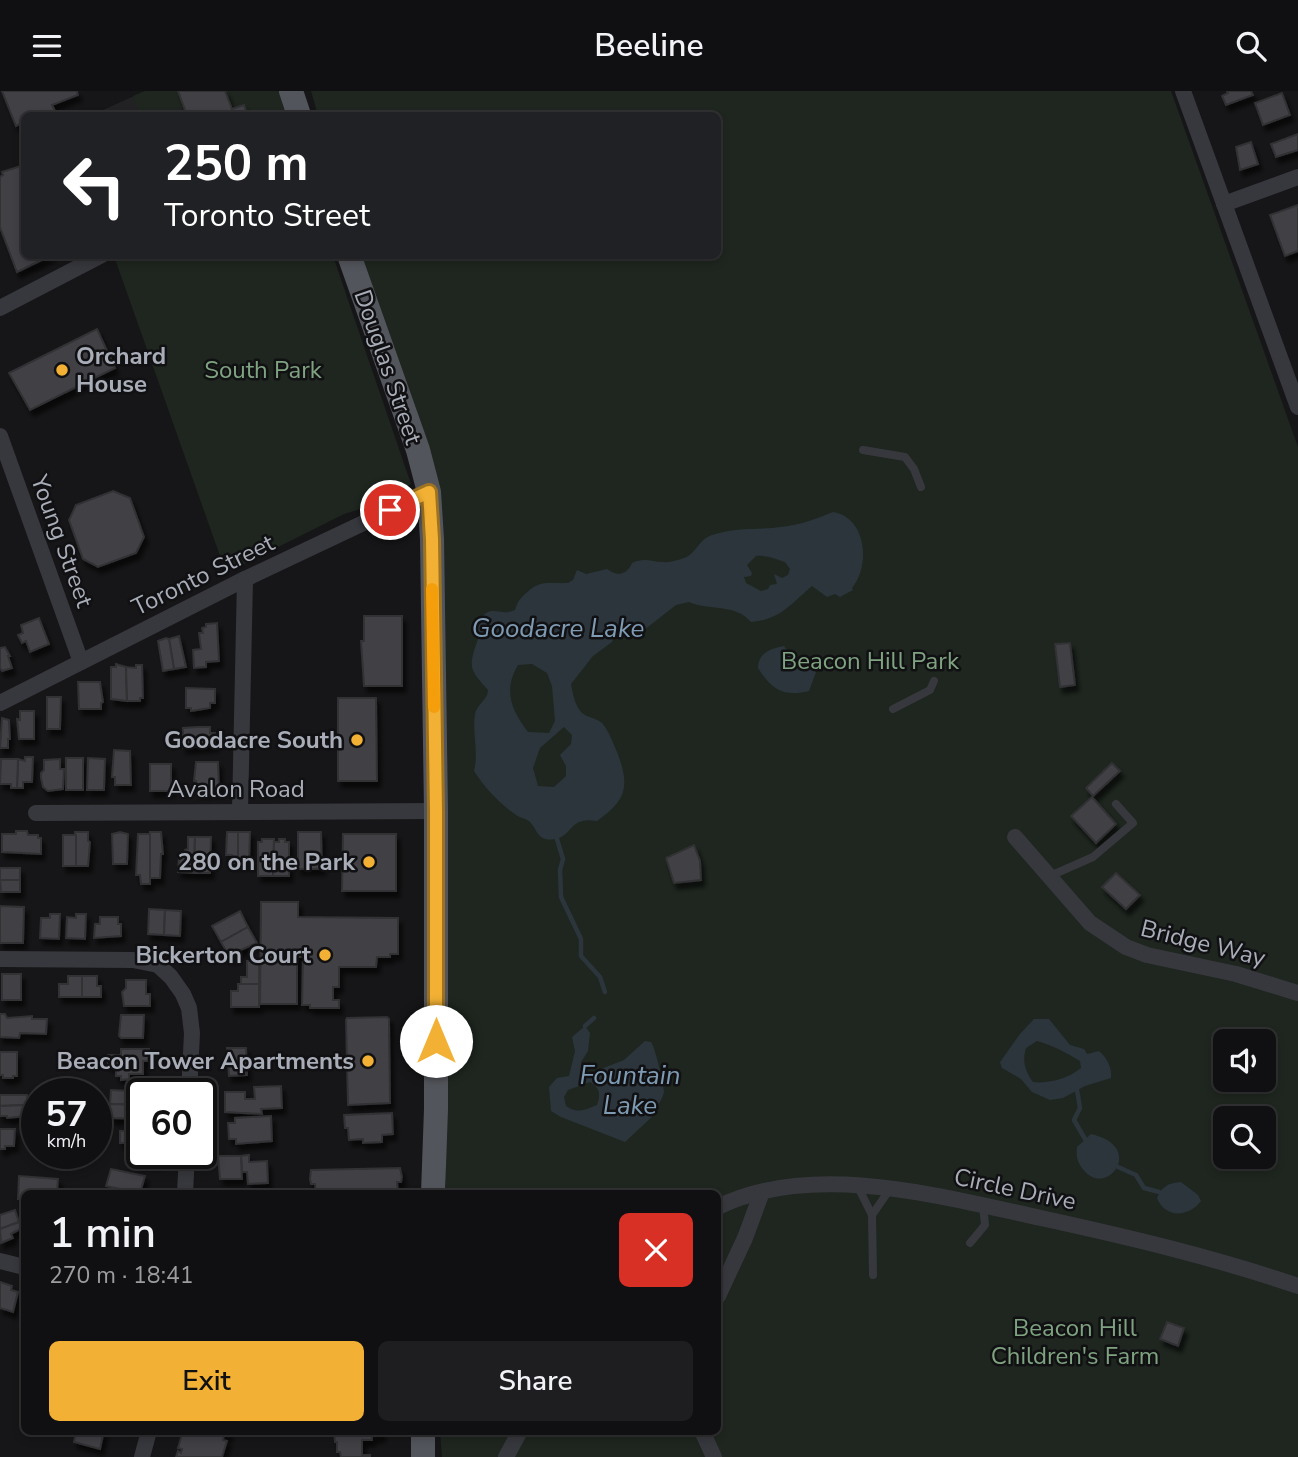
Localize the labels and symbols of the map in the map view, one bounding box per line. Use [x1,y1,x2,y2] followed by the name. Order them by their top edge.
[347,285,430,449] street label: Douglas Street
[76,340,166,400] place label: Orchard House
[204,354,323,386] park label: South Park
[54,362,70,378] marker: Orchard House
[23,469,101,612] street label: Young Street
[360,480,420,540] pin
[126,526,280,623] street label: Toronto Street
[472,611,645,646] water label: Goodacre Lake
[781,645,960,677] park label: Beacon Hill Park
[164,724,343,756] place label: Goodacre South
[349,732,365,748] marker: Goodacre South
[167,773,305,805] street label: Avalon Road
[178,846,356,878] place label: 280 on the Park
[361,854,377,870] marker: 280 on the Park
[1137,912,1269,974] street label: Bridge Way
[135,939,312,971] place label: Bickerton Court
[317,947,333,963] marker: Bickerton Court
[399,1004,473,1078] position arrow
[56,1045,354,1077] place label: Beacon Tower Apartments
[360,1053,376,1069] marker: Beacon Tower Apartments
[579,1058,681,1123] water label: Fountain Lake
[126,1078,217,1169] speed limit sign: 60
[951,1160,1079,1218] street label: Circle Drive
[991,1312,1159,1372] park label: Beacon Hill Children's Farm

